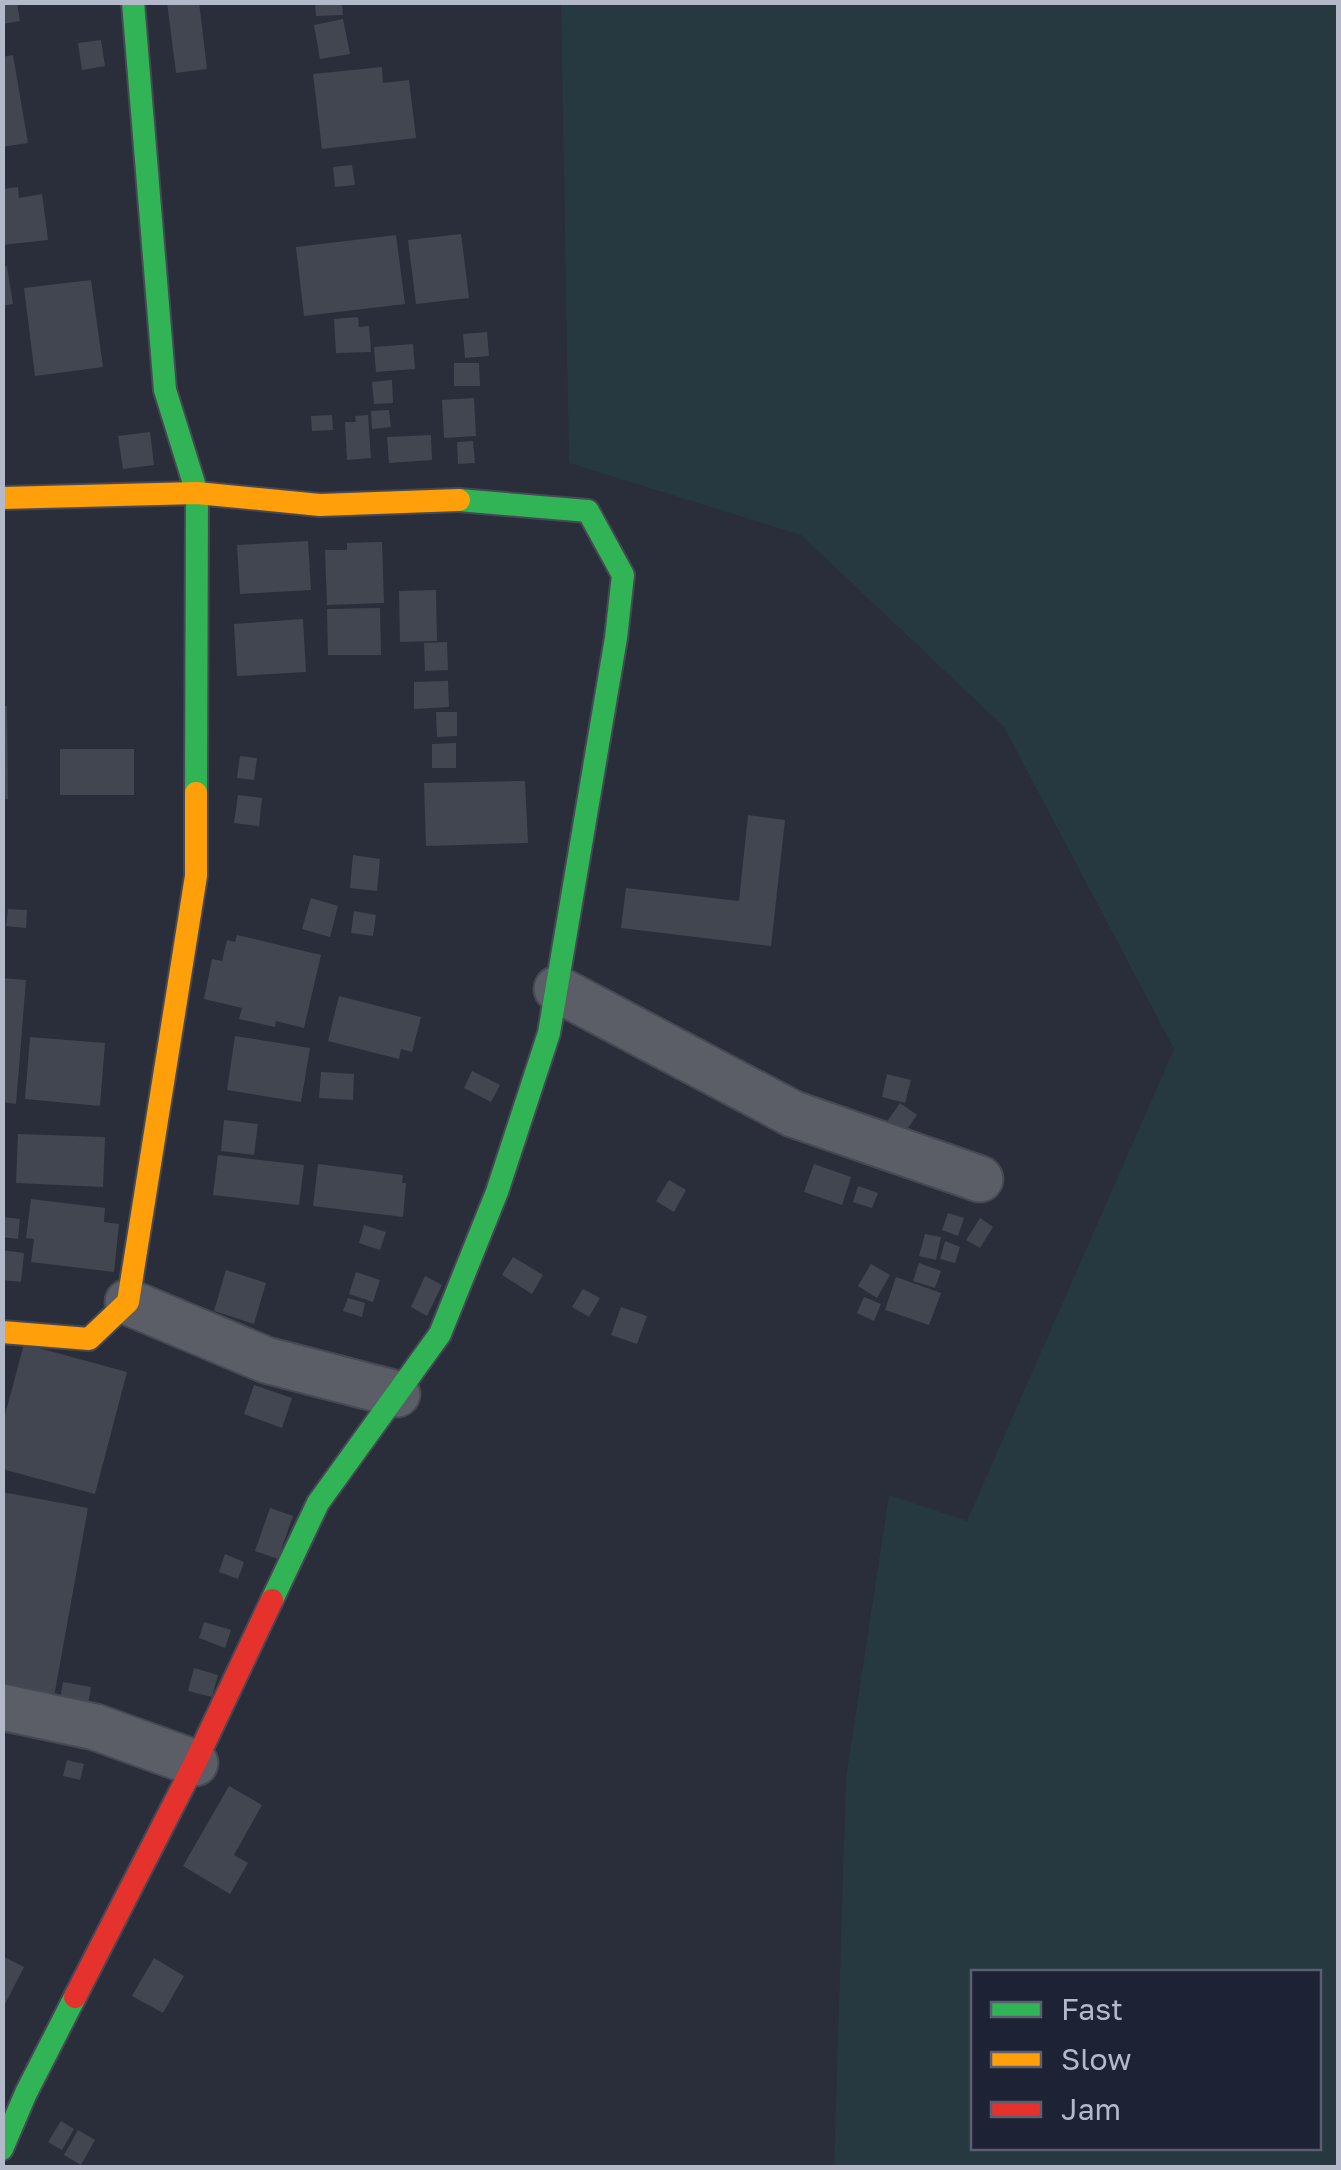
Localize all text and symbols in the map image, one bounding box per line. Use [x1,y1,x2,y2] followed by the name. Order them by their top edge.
[971,1970,1321,2150] legend
[1061,1991,1123,2027] text: Fast
[1061,2041,1132,2077] text: Slow
[1061,2091,1121,2127] text: Jam

